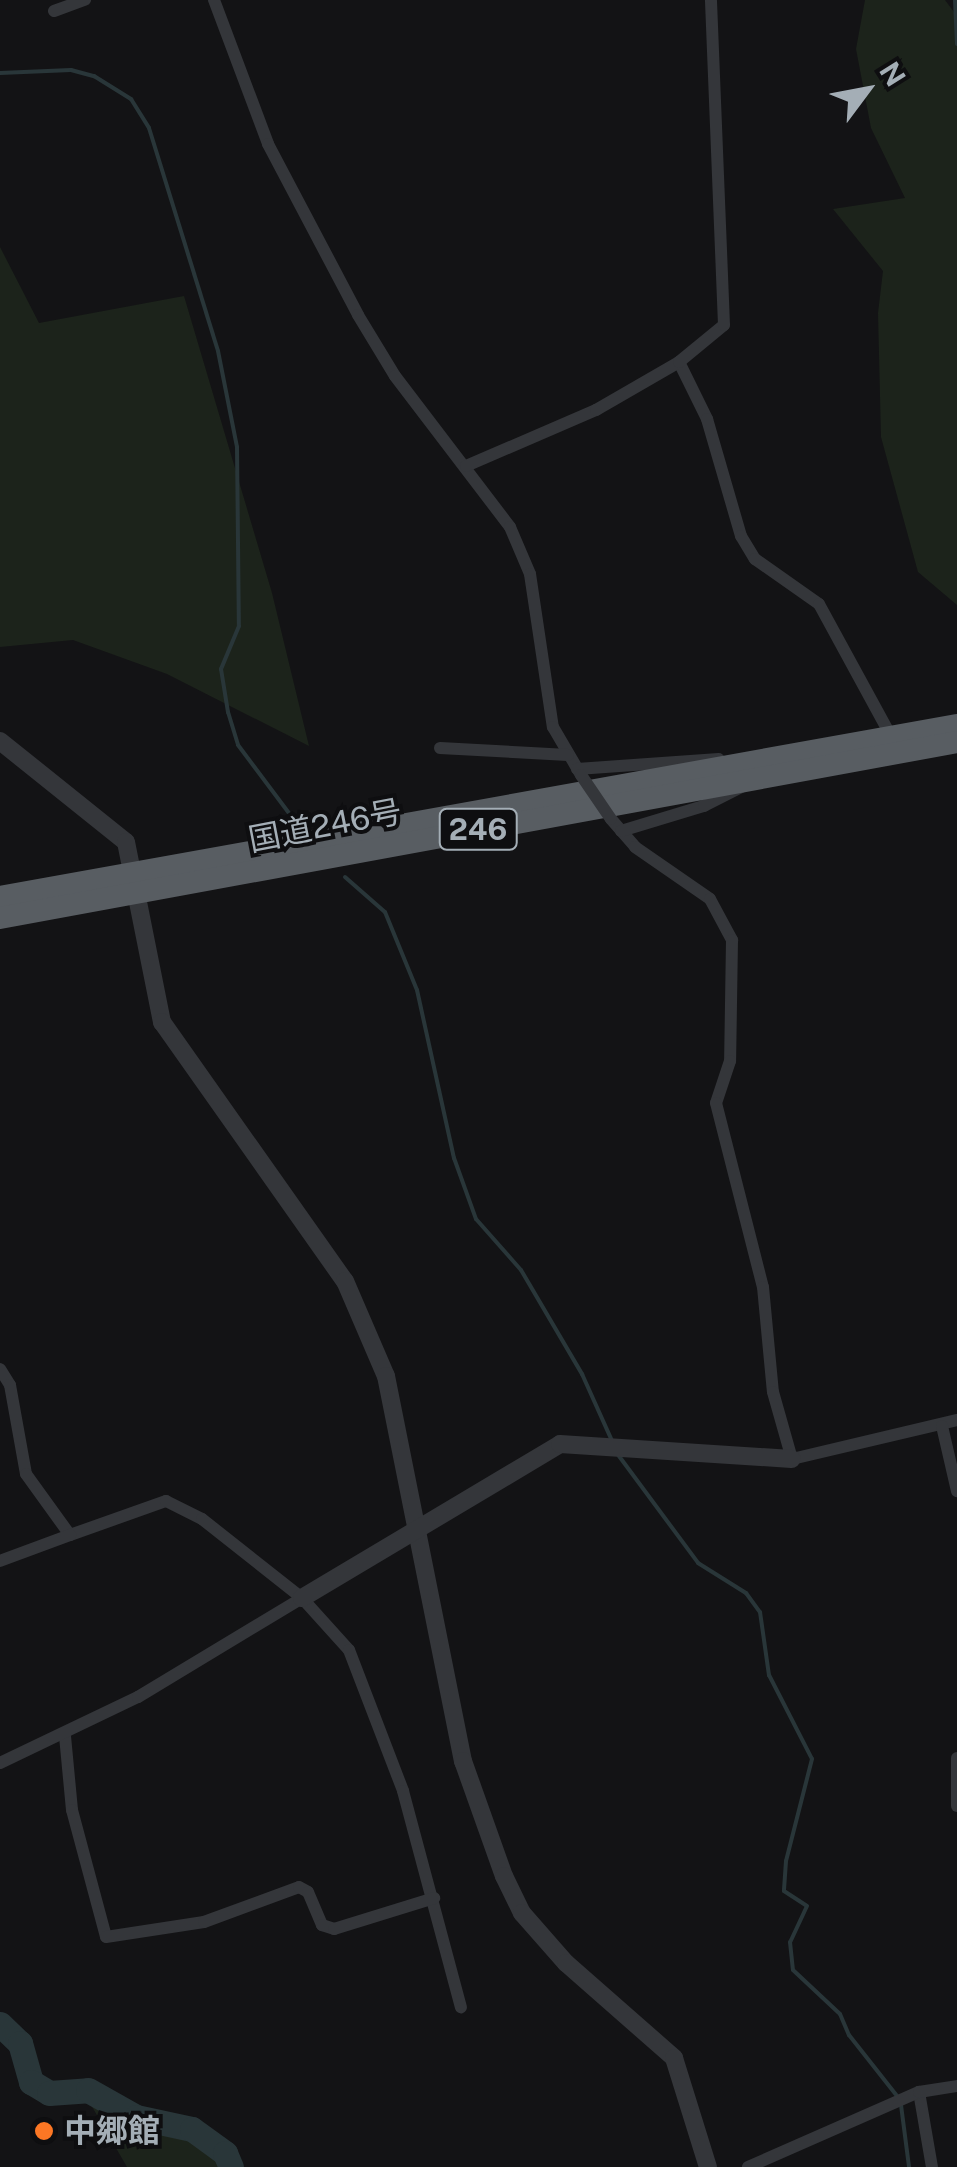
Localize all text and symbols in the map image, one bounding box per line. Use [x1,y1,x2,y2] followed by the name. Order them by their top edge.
[817,40,917,140] north arrow
[873,56,913,92] text: N
[245,792,405,860] street label: 国道246号
[438,804,518,854] road number: 246
[64,2112,160,2150] place label: 中郷館
[33,2120,55,2142] marker: 中郷館

